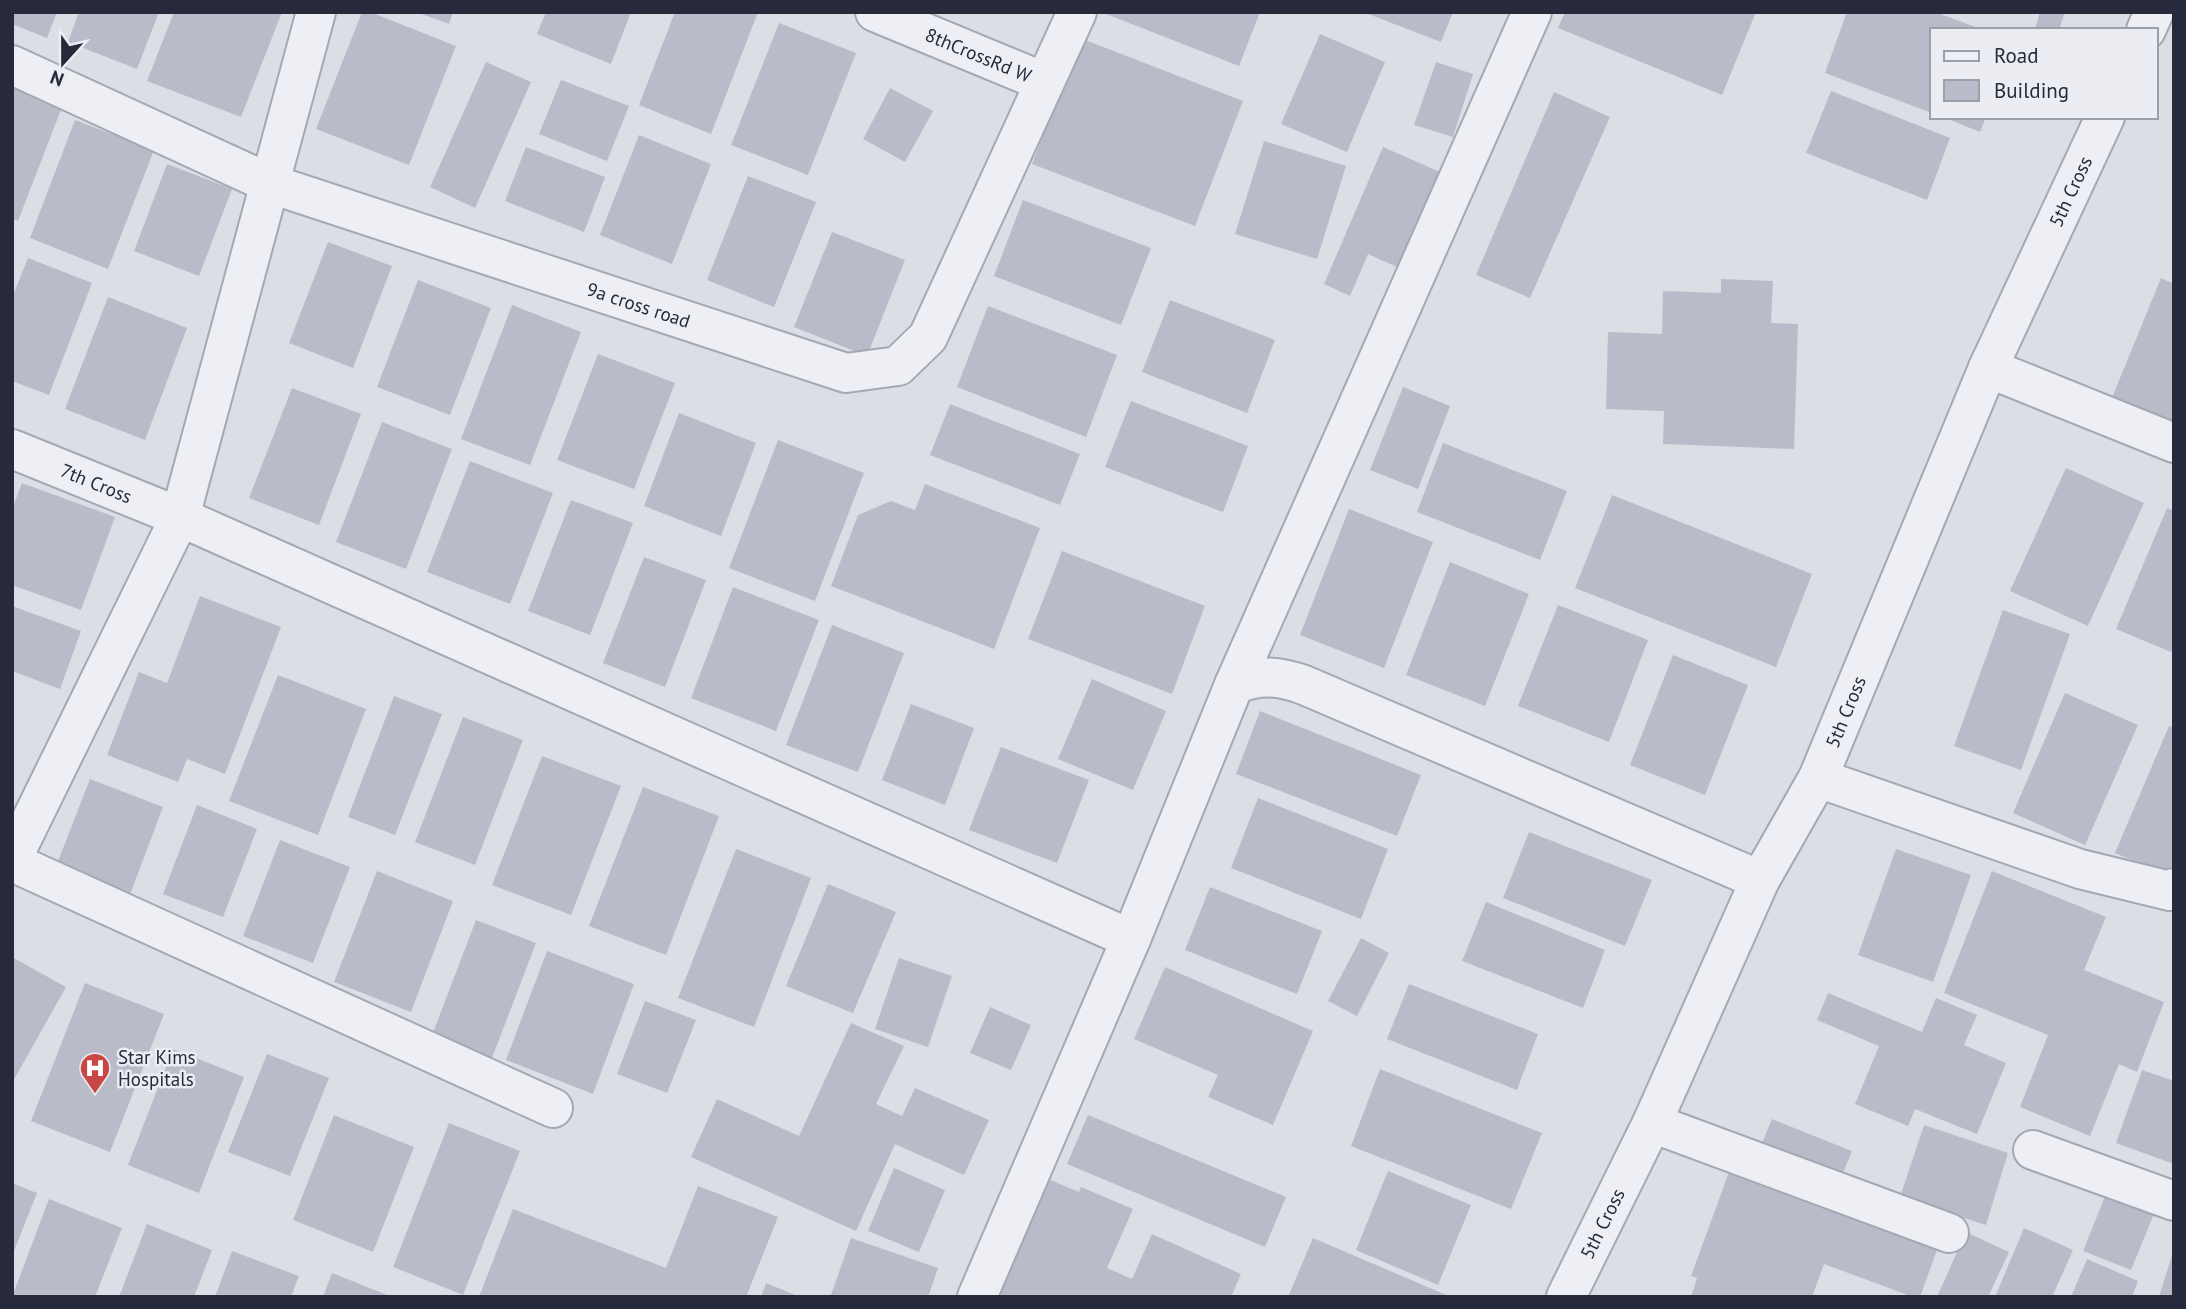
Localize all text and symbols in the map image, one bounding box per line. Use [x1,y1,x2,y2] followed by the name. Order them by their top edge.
[922,22,1035,88] street label: 8thCrossRd W
[28,28,98,98] north arrow
[1930,28,2158,119] legend
[1994,42,2038,69] text: Road
[47,65,67,92] text: N
[1994,77,2069,104] text: Building
[2043,152,2097,231] street label: 5th Cross
[584,277,693,333] street label: 9a cross road
[57,458,136,508] street label: 7th Cross
[1820,672,1871,751] street label: 5th Cross
[118,1045,196,1091] place label: Star Kims Hospitals
[78,1051,112,1095] hospital icon: Star Kims Hospitals
[1575,1184,1630,1263] street label: 5th Cross

